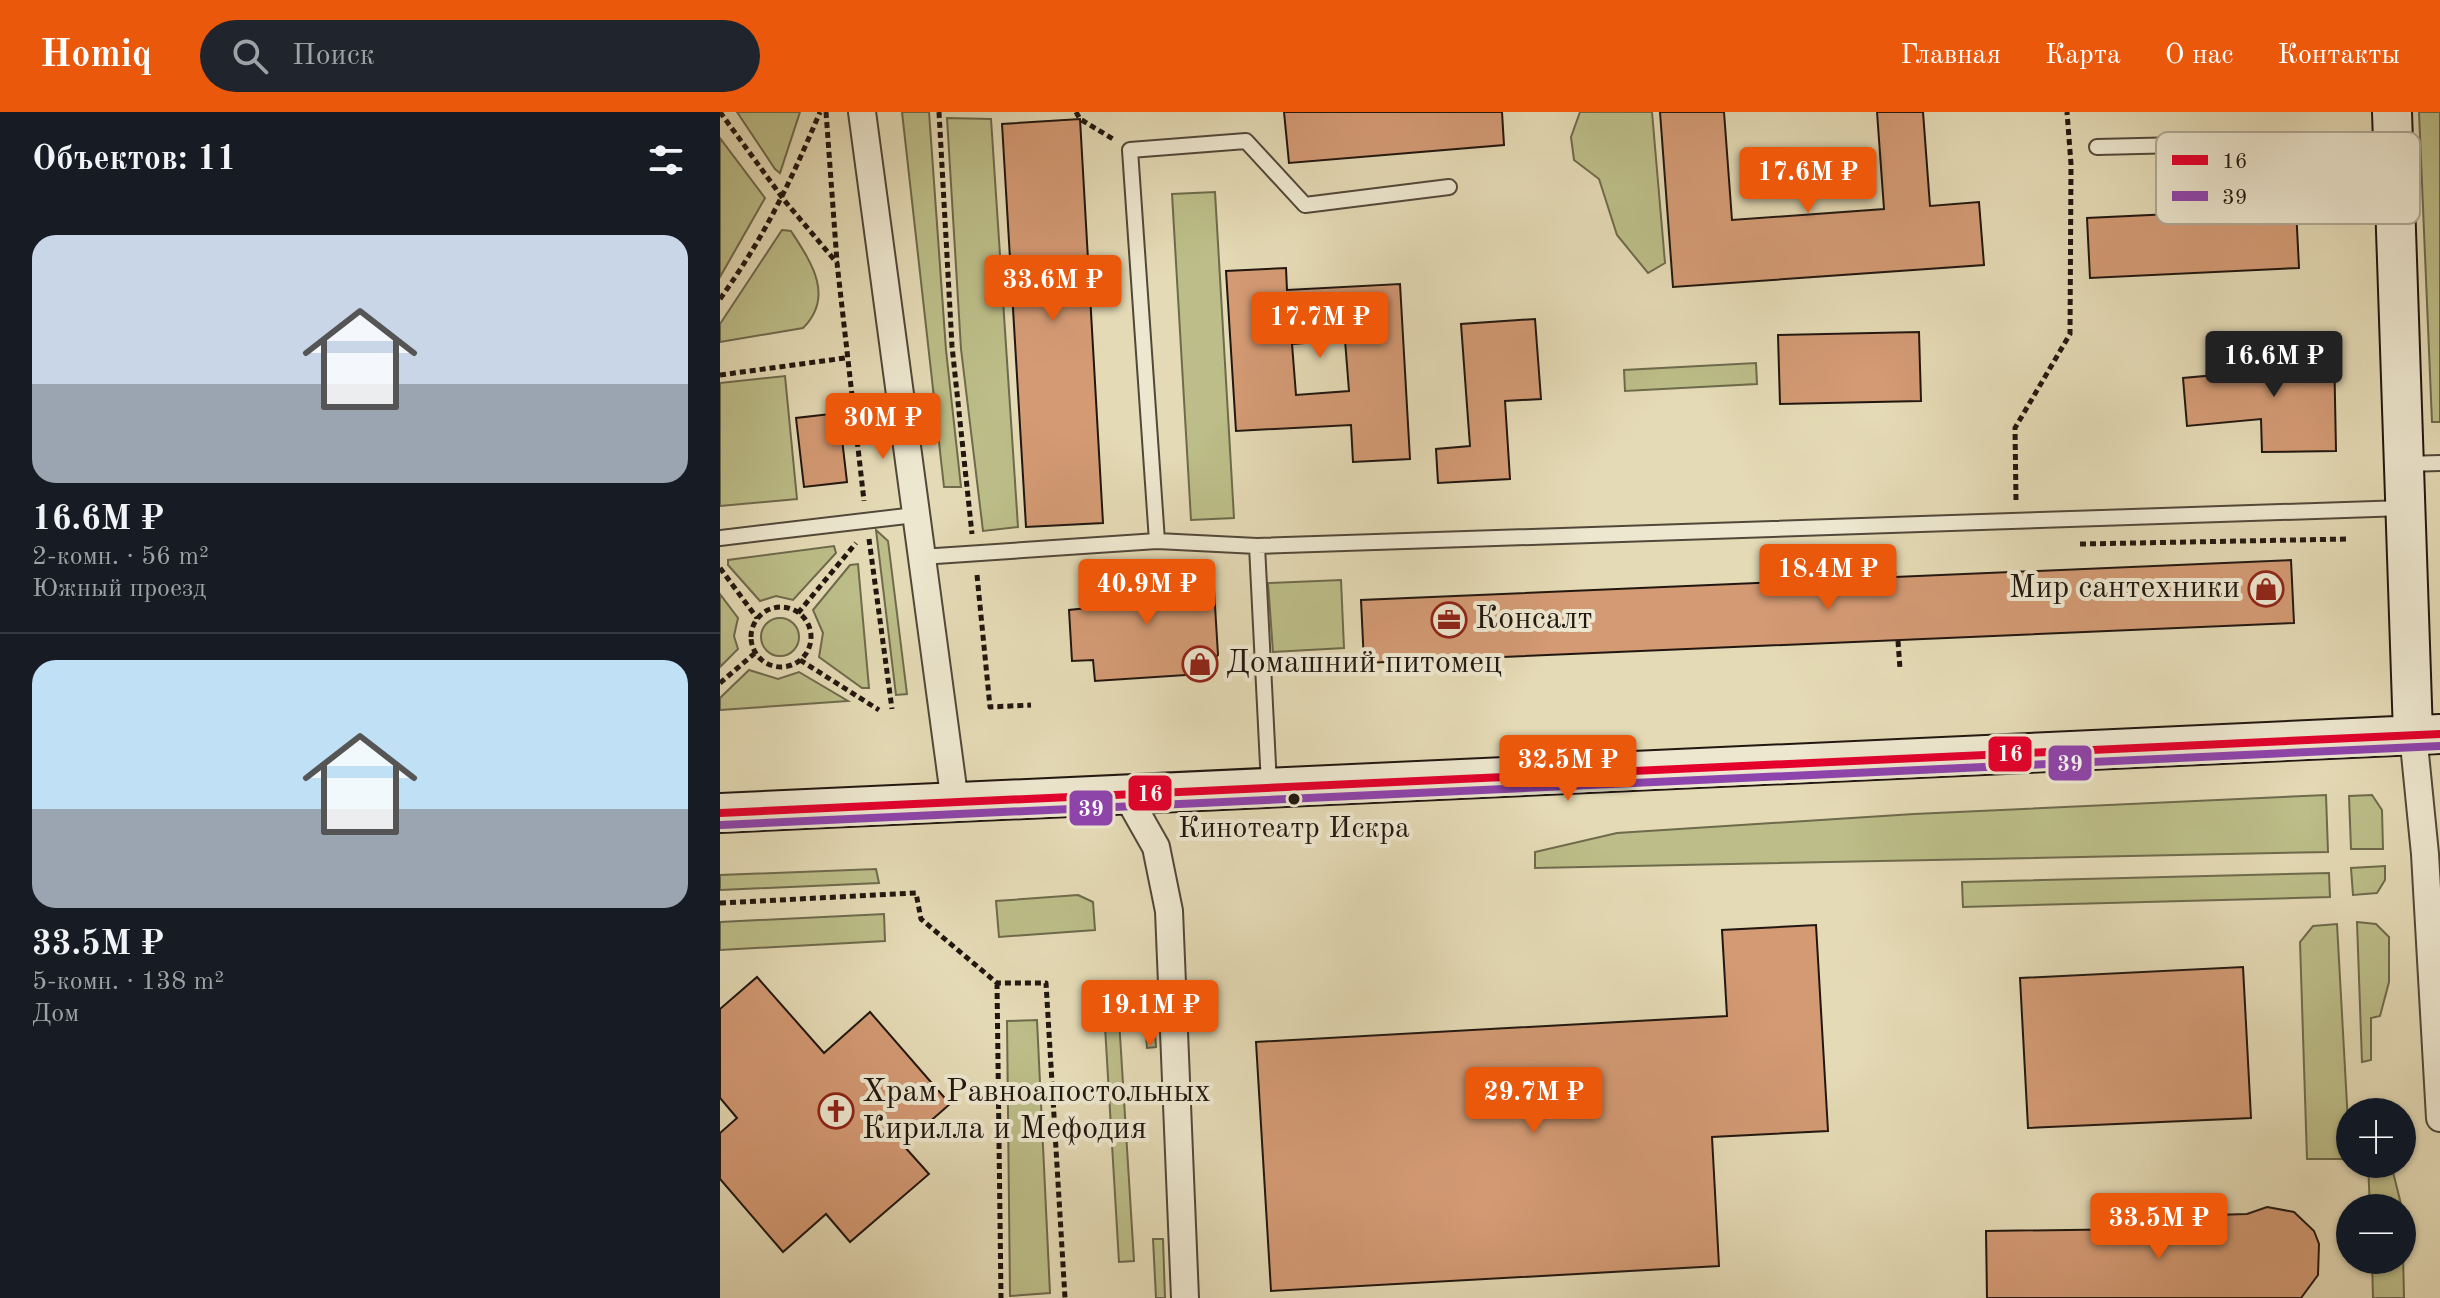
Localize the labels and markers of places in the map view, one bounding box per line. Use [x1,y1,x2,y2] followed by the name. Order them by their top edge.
[1734,147,1882,215] pin: 17.6M ₽
[979,255,1127,323] pin: 33.6M ₽
[1246,292,1394,360] pin: 17.7M ₽
[2200,331,2348,399] pin: 16.6M ₽
[827,393,939,461] pin: 30M ₽
[1754,544,1902,612] pin: 18.4M ₽
[1073,559,1221,627] pin: 40.9M ₽
[2247,570,2285,608] shop icon: Мир сантехники
[2009,573,2240,605] place label: Мир сантехники
[1430,601,1468,639] office icon: Консалт
[1475,604,1593,636] place label: Консалт
[1181,645,1219,683] shop icon: Домашний питомец
[1226,648,1502,680] place label: Домашний питомец
[1494,735,1642,803] pin: 32.5M ₽
[1286,791,1302,807] marker: Кинотеатр Искра
[1178,814,1410,844] place label: Кинотеатр Искра
[1076,980,1224,1048] pin: 19.1M ₽
[1460,1067,1608,1135] pin: 29.7M ₽
[862,1077,1211,1146] place label: Храм Равноапостольных Кирилла и Мефодия
[817,1092,855,1130] church icon: Храм Равноапостольных Кирилла и Мефодия
[2085,1193,2233,1261] pin: 33.5M ₽

